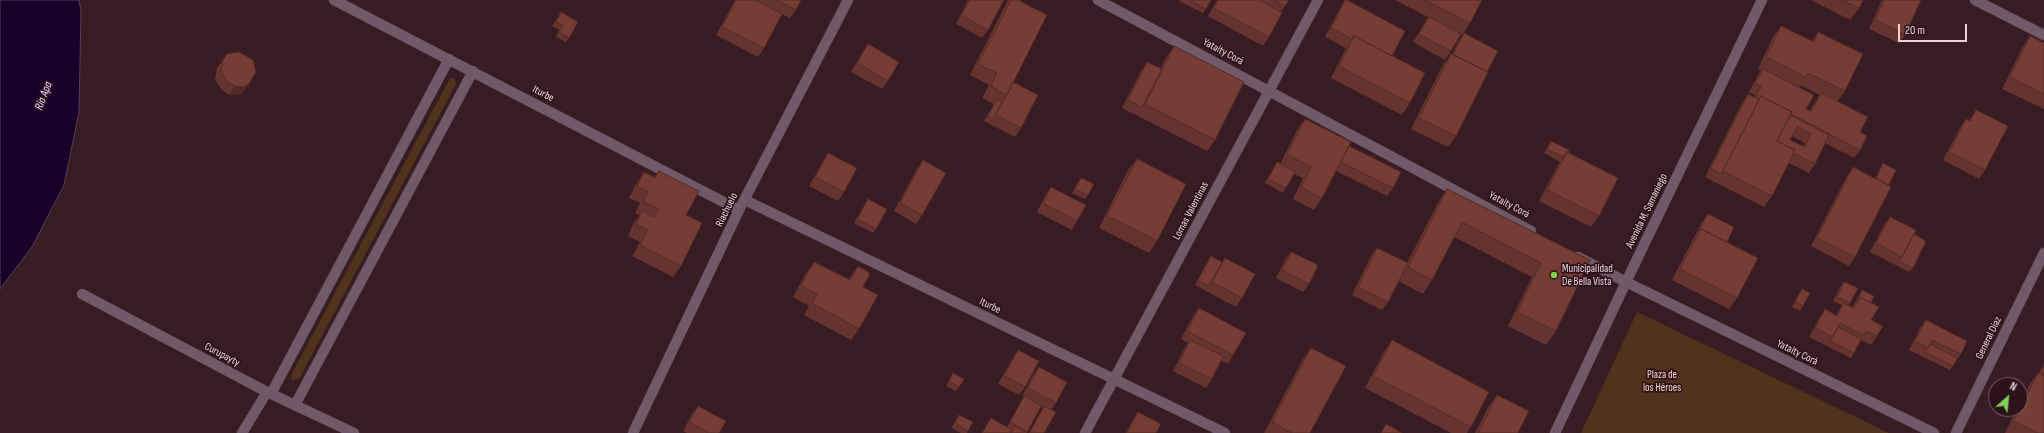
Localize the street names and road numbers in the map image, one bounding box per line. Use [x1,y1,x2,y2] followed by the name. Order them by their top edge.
[1200,36,1246,68] street label: Yataity Corá
[530,83,556,105] street label: Iturbe
[1623,172,1671,250] street label: Avenida M. Samaniego
[1170,180,1212,242] street label: Lomas Valentinas
[1486,189,1532,221] street label: Yataity Corá
[713,191,741,229] street label: Riachuelo
[977,295,1003,317] street label: Iturbe
[1973,315,2005,361] street label: General Díaz
[1774,337,1820,369] street label: Yataity Corá
[202,340,242,370] street label: Curupayty

